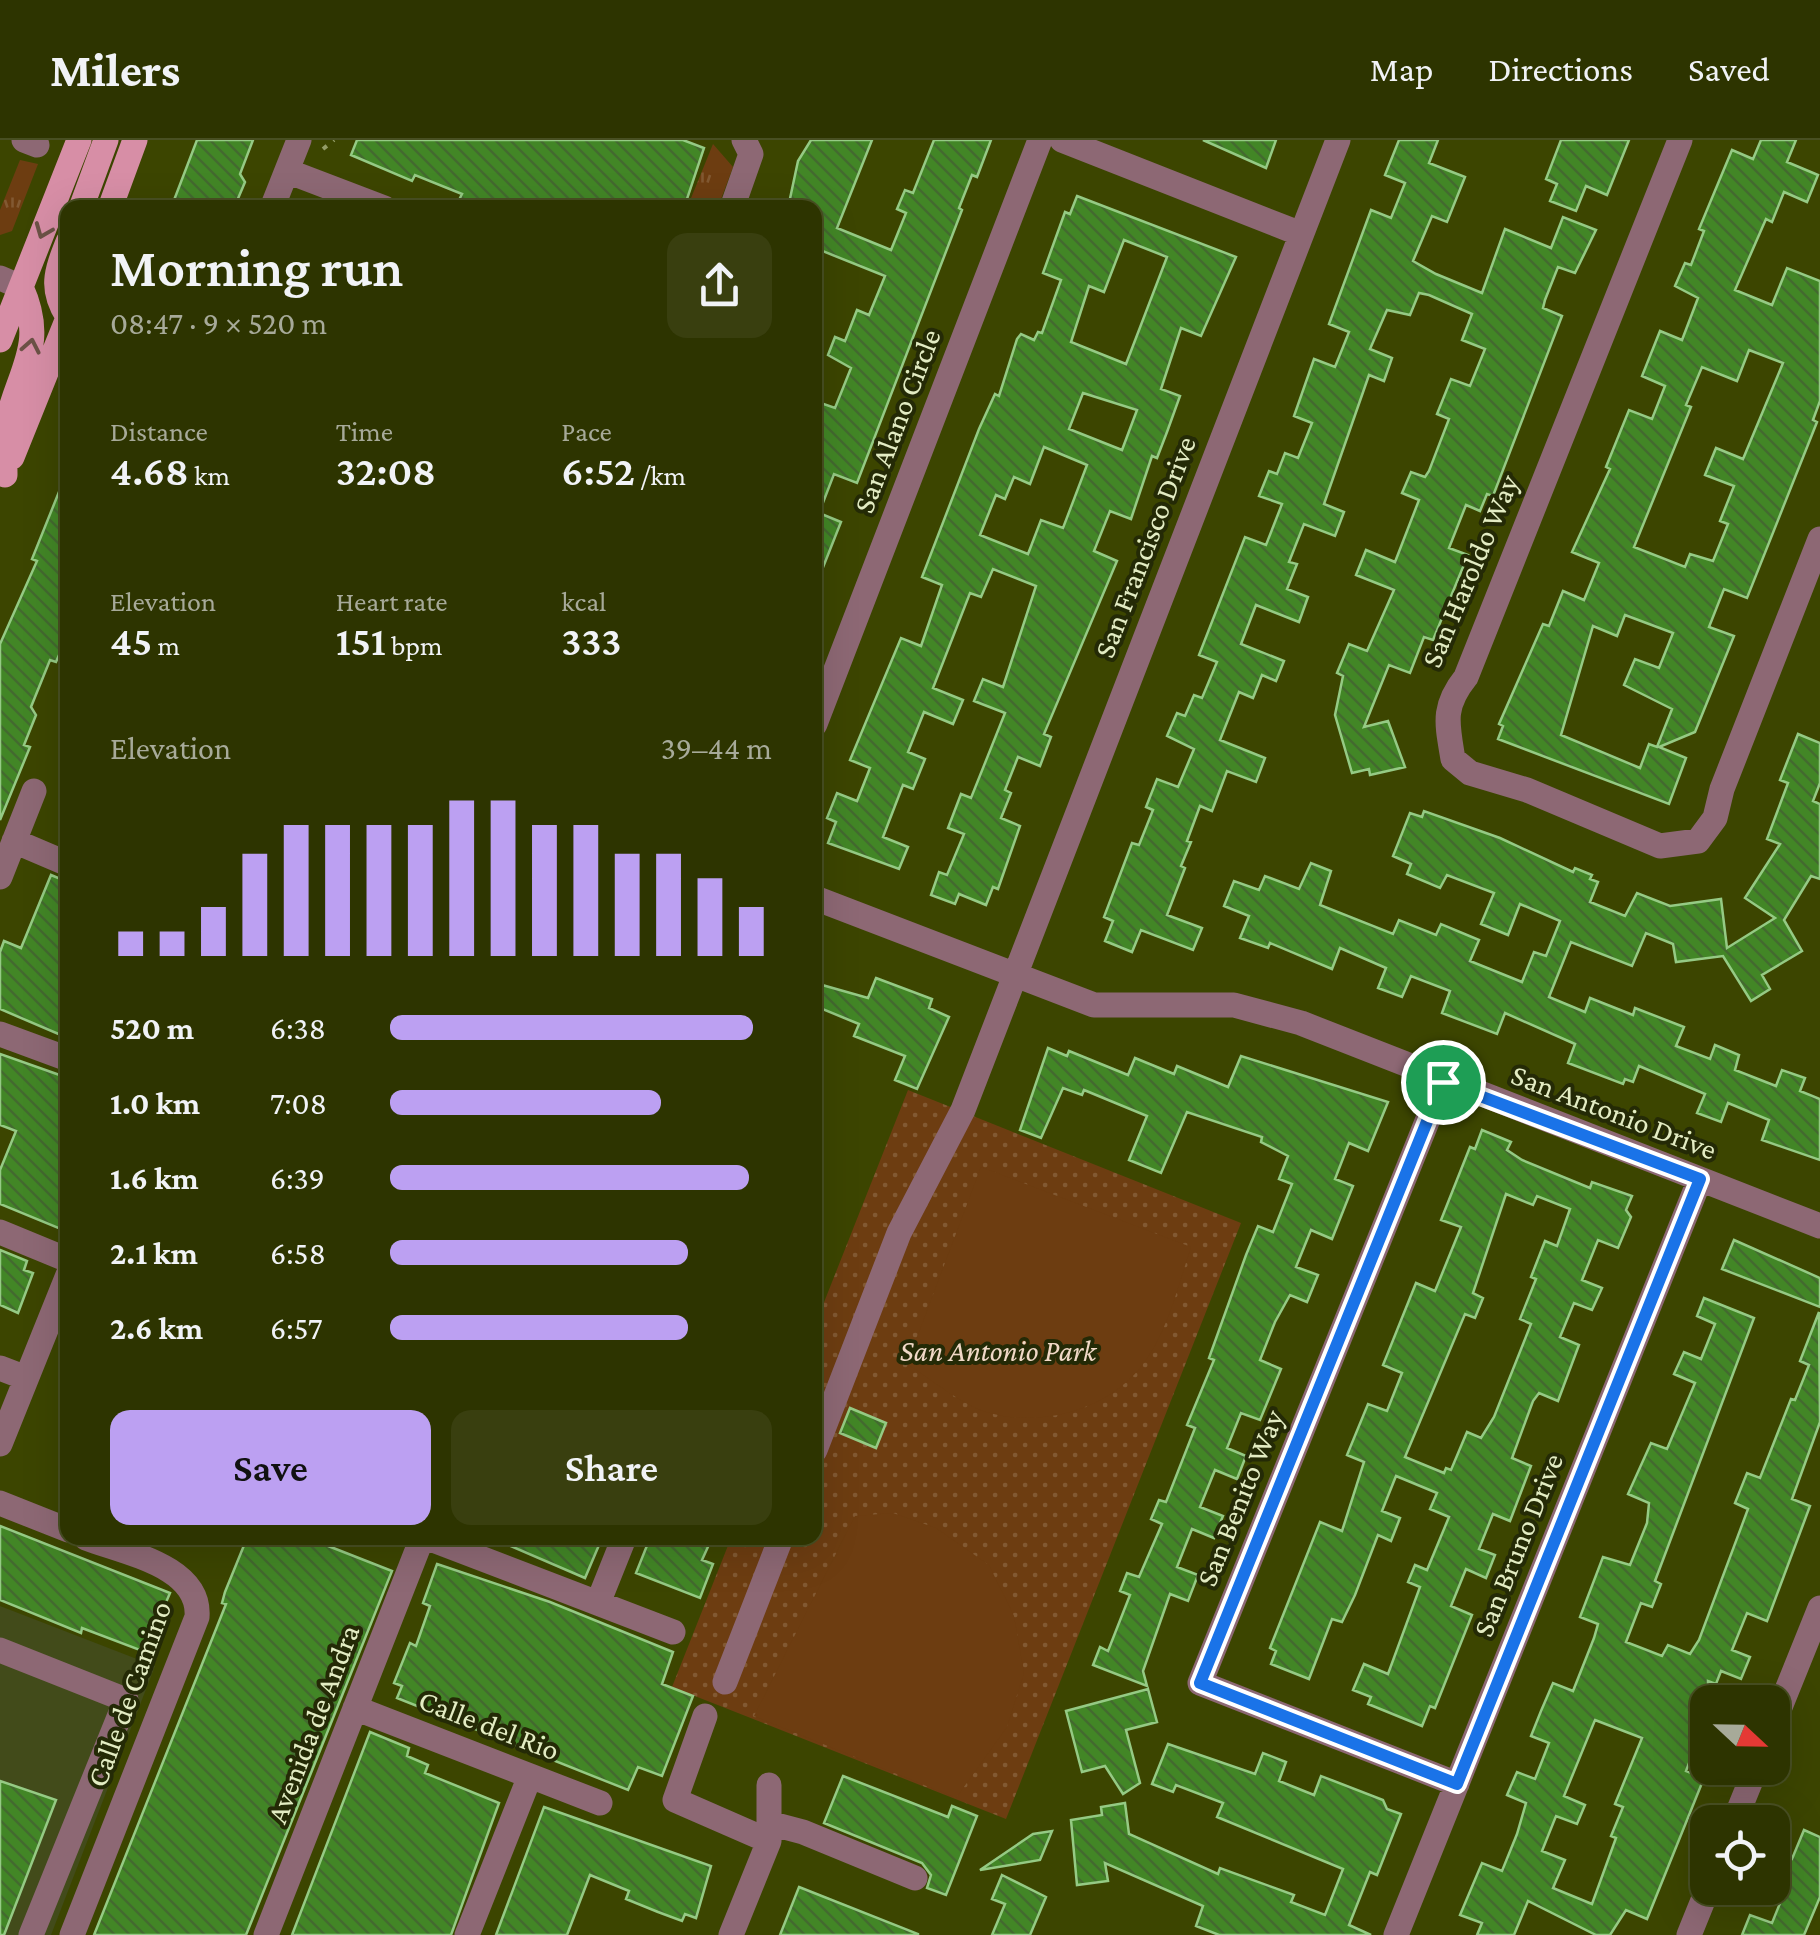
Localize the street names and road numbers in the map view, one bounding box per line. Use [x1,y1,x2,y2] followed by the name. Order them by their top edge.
[846,324,947,517] street label: San Alano Circle
[1087,431,1202,662] street label: San Francisco Drive
[1414,469,1526,672] street label: San Haroldo Way
[1507,1057,1721,1166] street label: San Antonio Drive
[1189,1405,1291,1591] street label: San Benito Way
[1466,1448,1569,1641] street label: San Bruno Drive
[80,1597,177,1791] street label: Calle de Camino
[260,1620,366,1828] street label: Avenida de Andra
[414,1683,564,1766] street label: Calle del Rio

